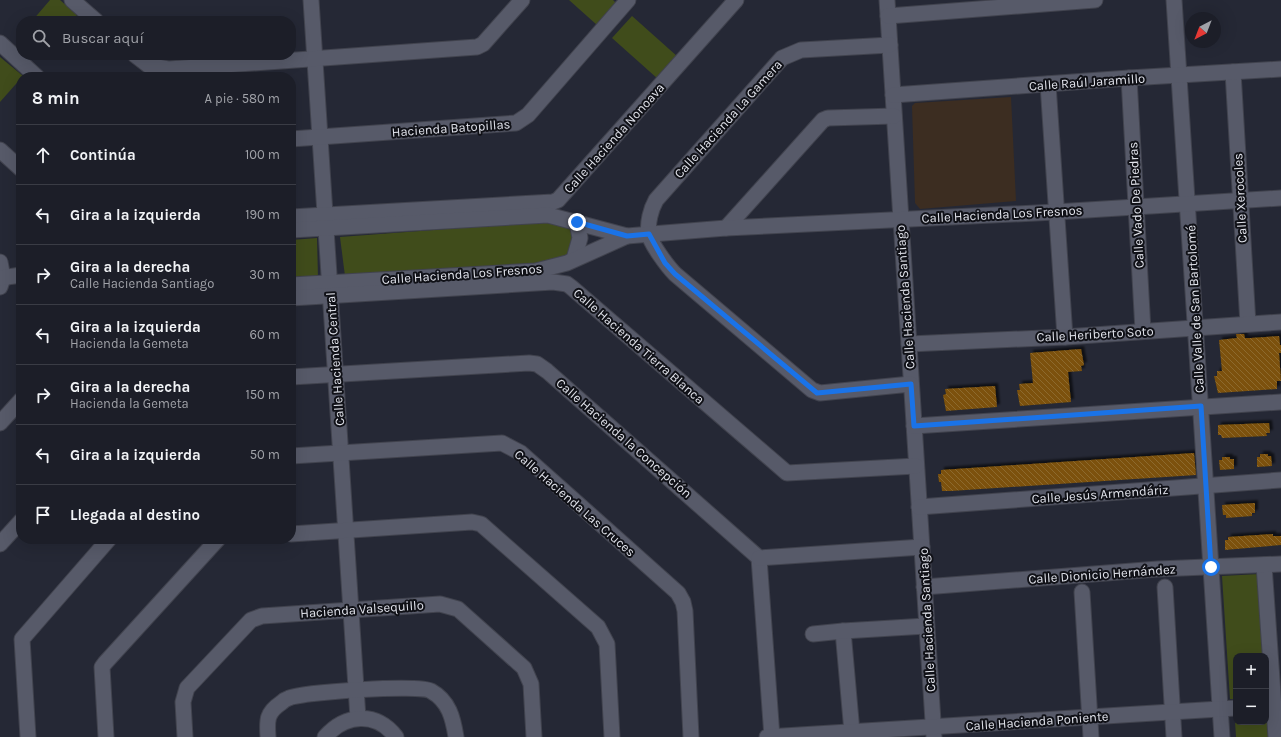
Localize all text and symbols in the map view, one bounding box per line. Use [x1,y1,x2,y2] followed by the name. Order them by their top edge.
[1185,12,1221,48] north arrow
[16,16,296,60] search box
[30,27,52,49] icon: search
[62,29,144,47] text: Buscar aquí
[671,57,785,181] street label: Calle Hacienda La Gamera
[1028,70,1146,94] street label: Calle Raúl Jaramillo
[561,80,667,196] street label: Calle Hacienda Nonoava
[32,88,80,108] text: 8 min
[205,91,280,106] text: A pie · 580 m
[391,116,511,140] street label: Hacienda Batopillas
[1125,141,1147,269] street label: Calle Vado De Piedras
[32,144,54,166] icon: ahead
[70,146,136,164] text: Continúa
[245,147,280,162] text: 100 m
[1230,153,1250,243] street label: Calle Xerocoles
[921,202,1083,226] street label: Calle Hacienda Los Fresnos
[32,204,54,226] icon: left
[70,206,201,224] text: Gira a la izquierda
[245,207,280,222] text: 190 m
[568,213,586,231] route end
[1183,224,1207,393] street label: Calle Valle de San Bartolomé
[892,225,918,369] street label: Calle Hacienda Santiago
[70,258,190,276] text: Gira a la derecha
[381,261,543,287] street label: Calle Hacienda Los Fresnos
[32,264,54,286] icon: right
[249,267,280,282] text: 30 m
[70,276,214,291] text: Calle Hacienda Santiago
[571,285,707,407] street label: Calle Hacienda Tierra Blanca
[323,292,347,426] street label: Calle Hacienda Central
[70,318,201,336] text: Gira a la izquierda
[1036,323,1154,345] street label: Calle Heriberto Soto
[32,324,54,346] icon: left
[250,327,280,342] text: 60 m
[70,336,189,351] text: Hacienda la Gemeta
[553,375,695,501] street label: Calle Hacienda la Concepción
[70,378,190,396] text: Gira a la derecha
[32,384,54,406] icon: right
[245,387,280,402] text: 150 m
[70,396,189,411] text: Hacienda la Gemeta
[32,444,54,466] icon: left
[70,446,201,464] text: Gira a la izquierda
[250,447,280,462] text: 50 m
[512,447,639,560] street label: Calle Hacienda Las Cruces
[1031,482,1169,506] street label: Calle Jesús Armendáriz
[32,504,54,526] icon: arrive
[70,506,200,524] text: Llegada al destino
[916,548,938,692] street label: Calle Hacienda Santiago
[1202,558,1220,576] route start
[1028,561,1176,587] street label: Calle Dionicio Hernández
[300,597,424,622] street label: Hacienda Valsequillo
[1233,653,1269,725] map controls
[1233,653,1269,689] button: +
[1233,689,1269,725] button: −
[965,709,1109,733] street label: Calle Hacienda Poniente

